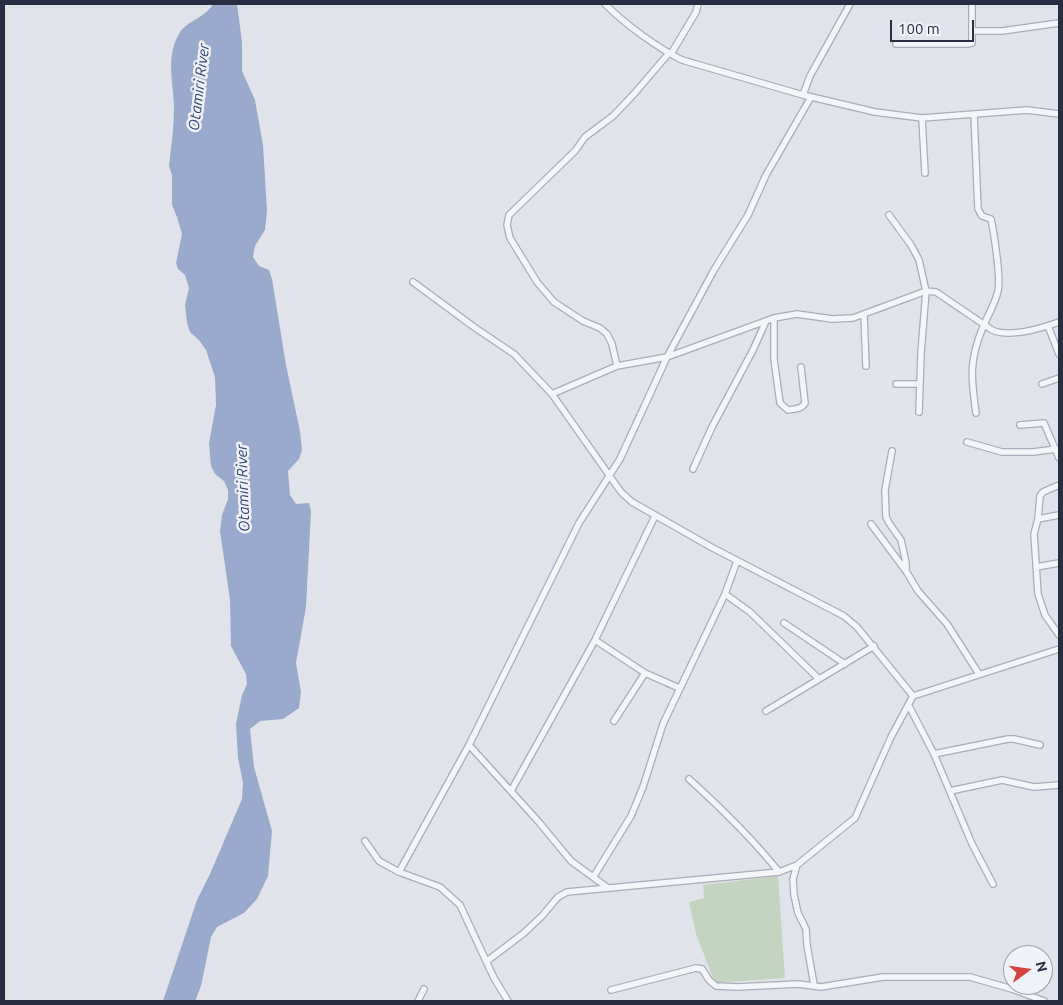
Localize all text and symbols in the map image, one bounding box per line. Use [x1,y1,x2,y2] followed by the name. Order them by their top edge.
[893,10,977,42] scale bar
[898,20,940,37] text: 100 m
[185,42,213,132] water label: Otamiri River
[232,444,254,532] water label: Otamiri River
[1003,945,1053,995] north arrow
[1033,960,1051,974] text: N

